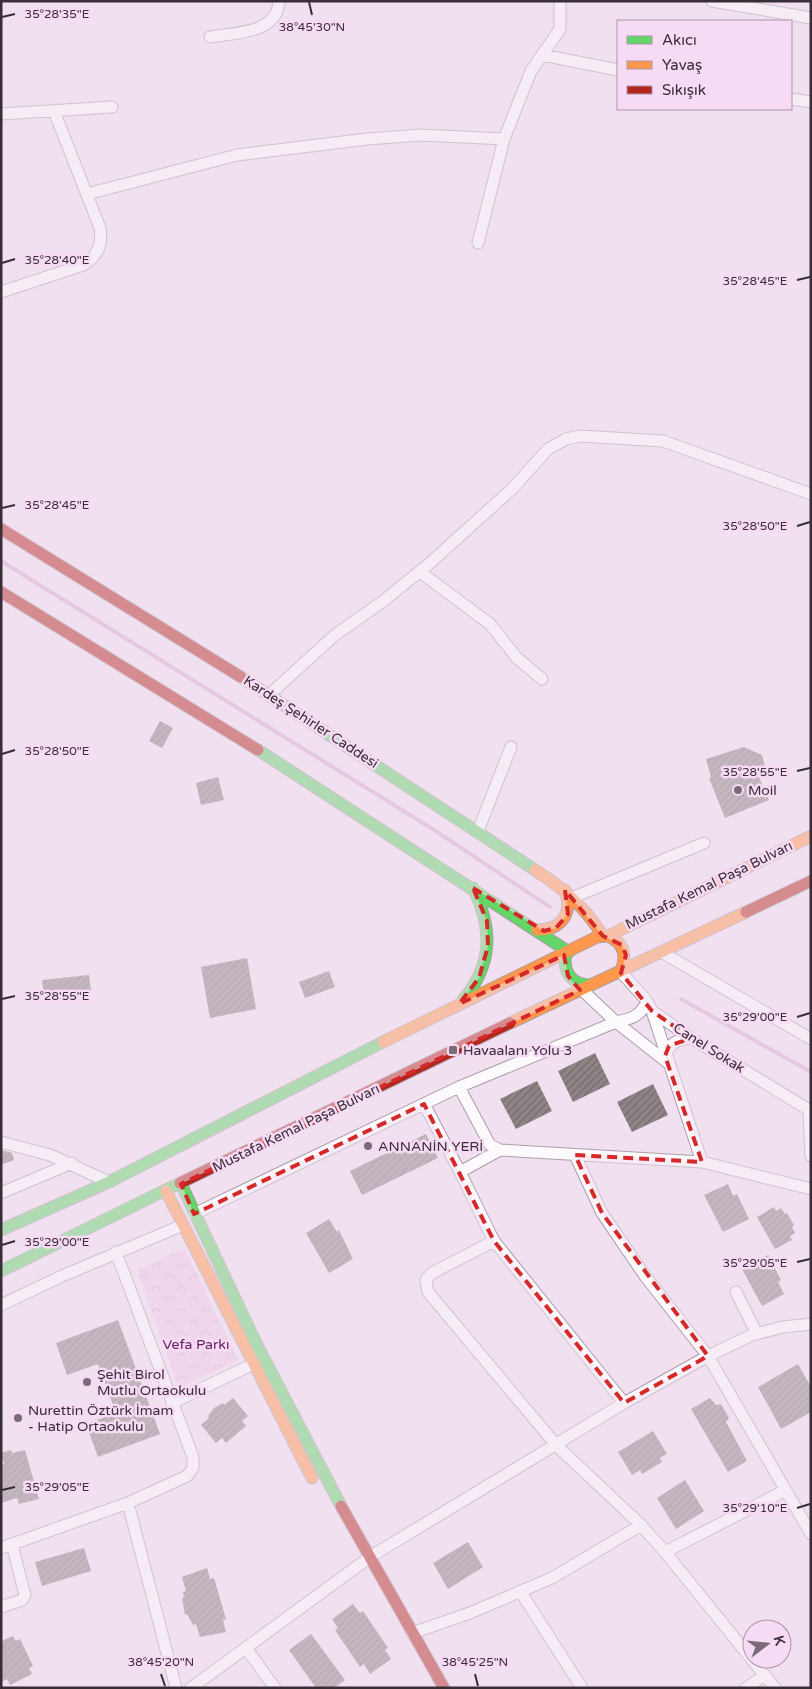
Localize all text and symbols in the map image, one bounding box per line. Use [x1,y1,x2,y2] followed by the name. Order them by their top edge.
[25,7,90,21] text: 35°28'35"E
[279,20,345,34] text: 38°45'30"N
[617,20,792,110] legend
[662,31,697,49] text: Akıcı
[662,56,702,74] text: Yavaş
[662,81,706,99] text: Sıkışık
[25,253,90,267] text: 35°28'40"E
[723,274,788,288] text: 35°28'45"E
[25,498,90,512] text: 35°28'45"E
[723,519,788,533] text: 35°28'50"E
[240,672,382,772] street label: Kardeş Şehirler Caddesi
[25,744,90,758] text: 35°28'50"E
[723,765,788,779] text: 35°28'55"E
[748,782,777,799] place label: Moil
[732,784,744,796] marker: Moil
[623,837,795,933] street label: Mustafa Kemal Paşa Bulvarı
[25,989,90,1003] text: 35°28'55"E
[723,1010,788,1024] text: 35°29'00"E
[670,1019,748,1077] street label: Canel Sokak
[463,1042,572,1059] place label: Havaalanı Yolu 3
[447,1044,459,1056] marker: Havaalanı Yolu 3
[210,1080,382,1176] street label: Mustafa Kemal Paşa Bulvarı
[378,1138,483,1155] place label: ANNANİN YERİ
[362,1140,374,1152] marker: ANNANİN YERİ
[25,1235,90,1249] text: 35°29'00"E
[723,1256,788,1270] text: 35°29'05"E
[163,1336,229,1353] park label: Vefa Parkı
[97,1366,206,1399] place label: Şehit Birol Mutlu Ortaokulu
[81,1376,93,1388] marker: Şehit Birol Mutlu Ortaokulu
[28,1402,173,1435] place label: Nurettin Öztürk İmam - Hatip Ortaokulu
[12,1412,24,1424] marker: Nurettin Öztürk İmam - Hatip Ortaokulu
[25,1480,90,1494] text: 35°29'05"E
[723,1501,788,1515] text: 35°29'10"E
[742,1619,792,1669] north arrow
[770,1634,789,1648] text: K
[128,1655,194,1669] text: 38°45'20"N
[442,1655,508,1669] text: 38°45'25"N

